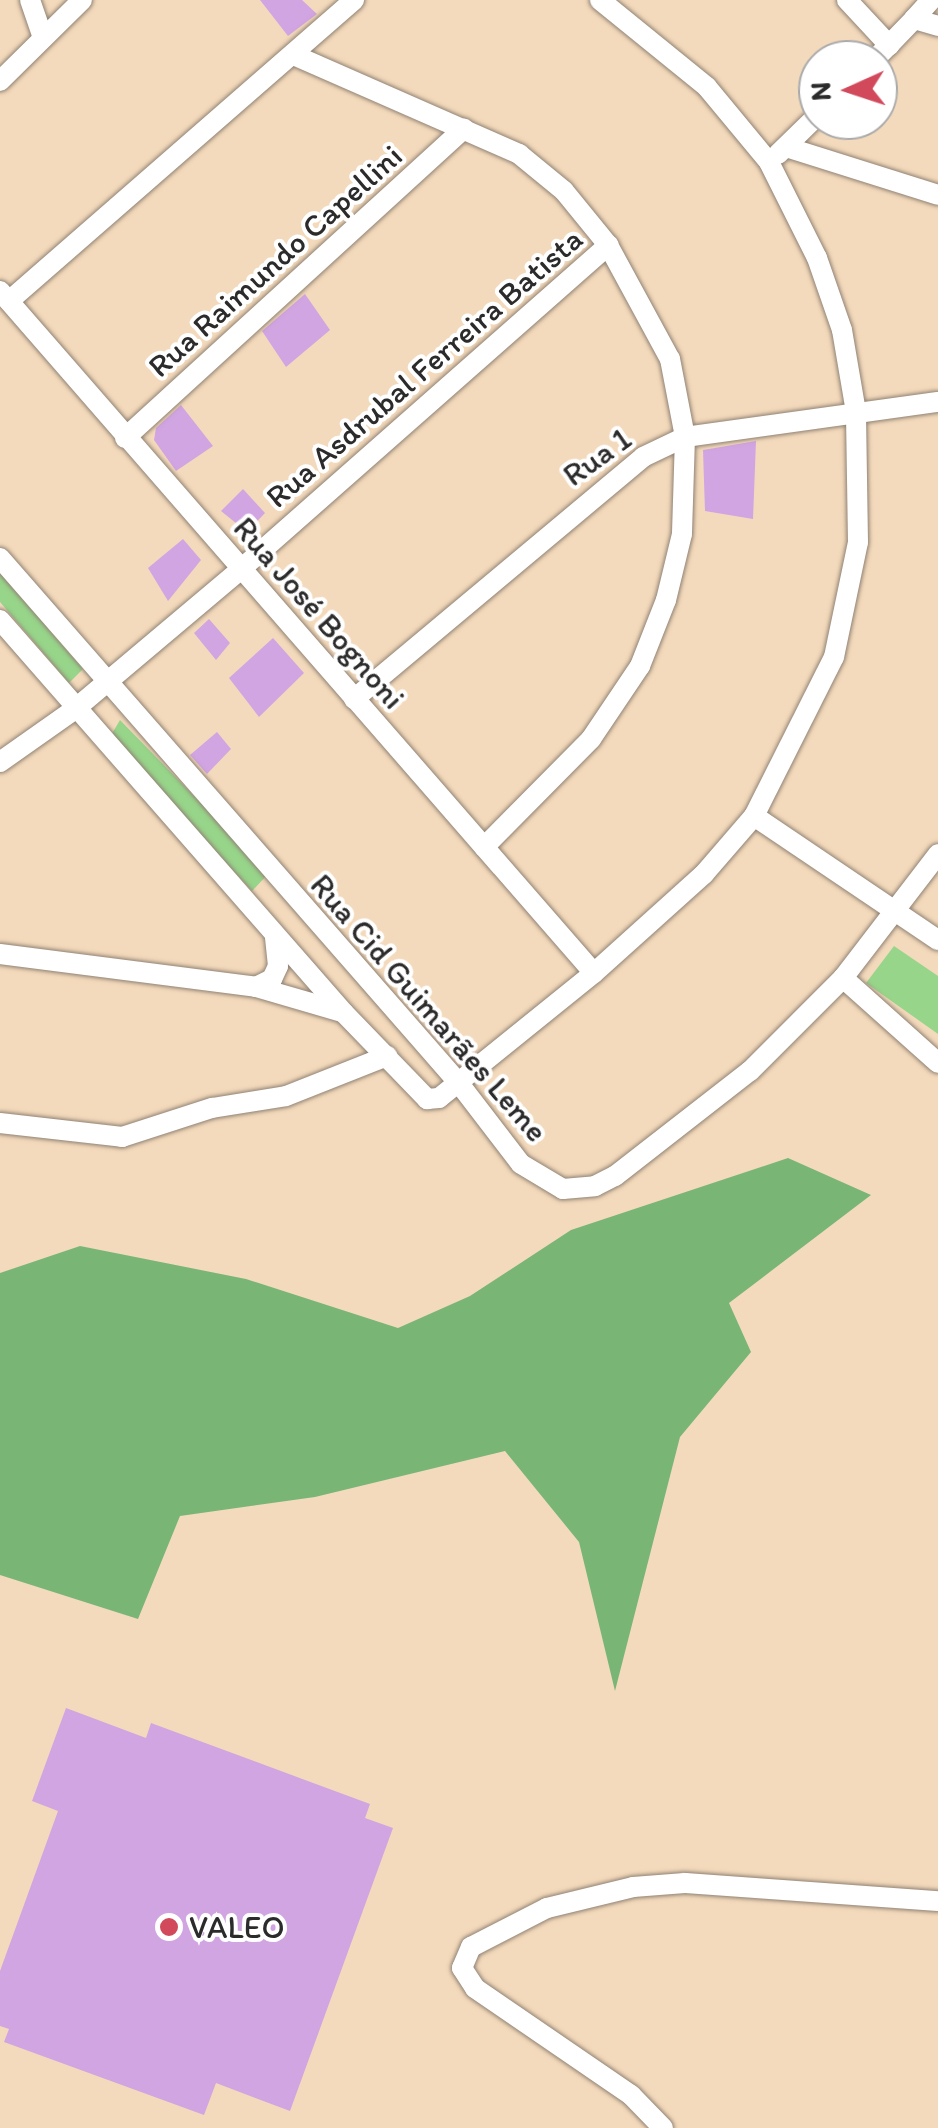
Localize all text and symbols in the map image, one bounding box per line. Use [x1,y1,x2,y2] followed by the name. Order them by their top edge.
[798,40,898,140] north arrow
[803,81,838,102] text: N
[140,137,410,385] street label: Rua Raimundo Capellini
[258,220,590,516] street label: Rua Asdrubal Ferreira Batista
[555,419,639,495] street label: Rua 1
[225,509,413,717] street label: Rua José Bognoni
[302,866,556,1150] street label: Rua Cid Guimarães Leme
[189,1908,285,1946] place label: VALEO
[158,1916,180,1938] marker: VALEO

